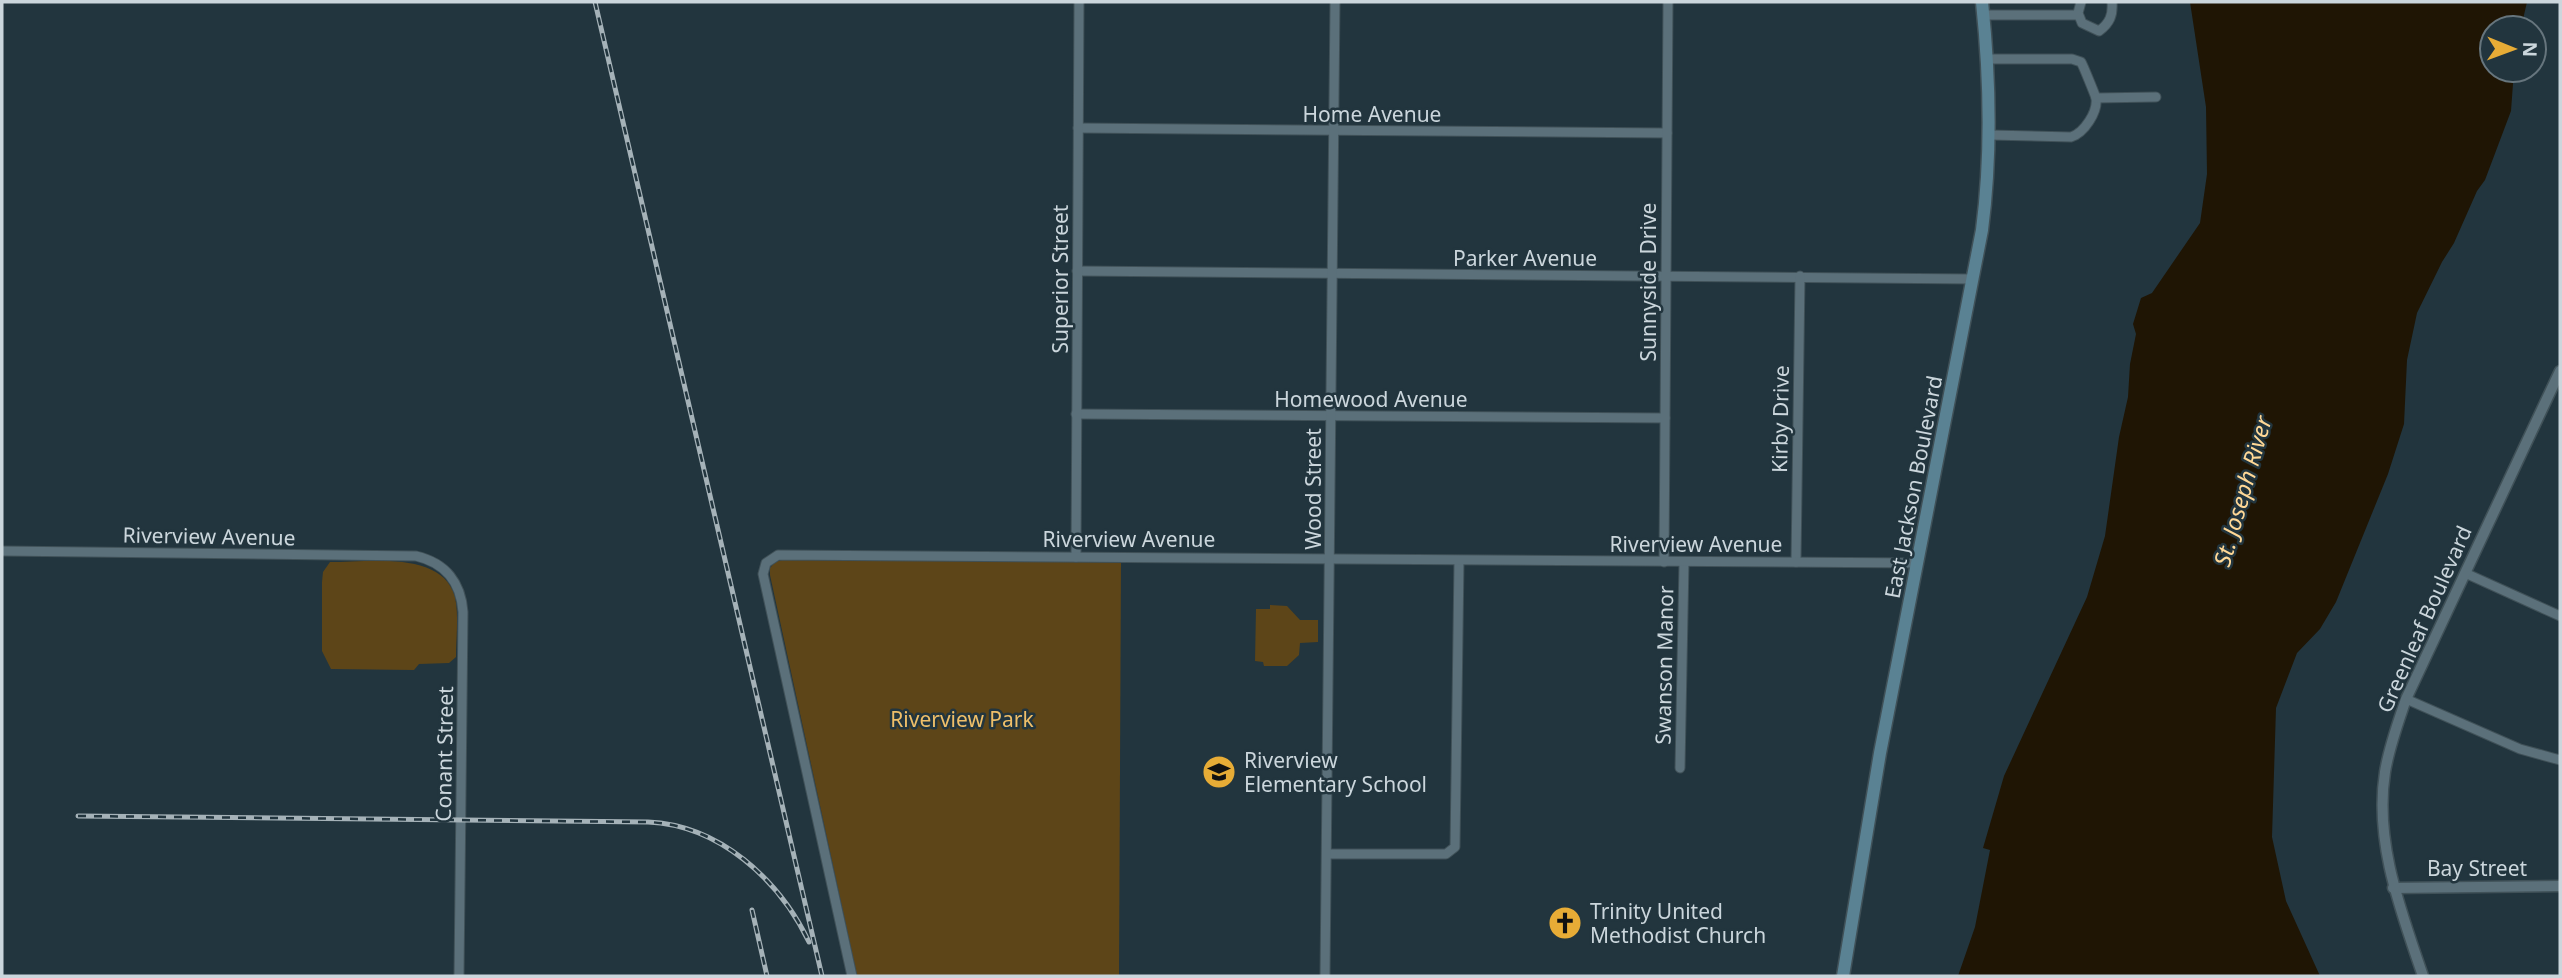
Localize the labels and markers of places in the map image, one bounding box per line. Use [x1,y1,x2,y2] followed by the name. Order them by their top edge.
[1244,746,1427,798] place label: Riverview Elementary School
[1200,753,1238,791] school or university icon: Riverview Elementary School
[1590,897,1766,949] place label: Trinity United Methodist Church
[1546,904,1584,942] church icon: Trinity United Methodist Church

